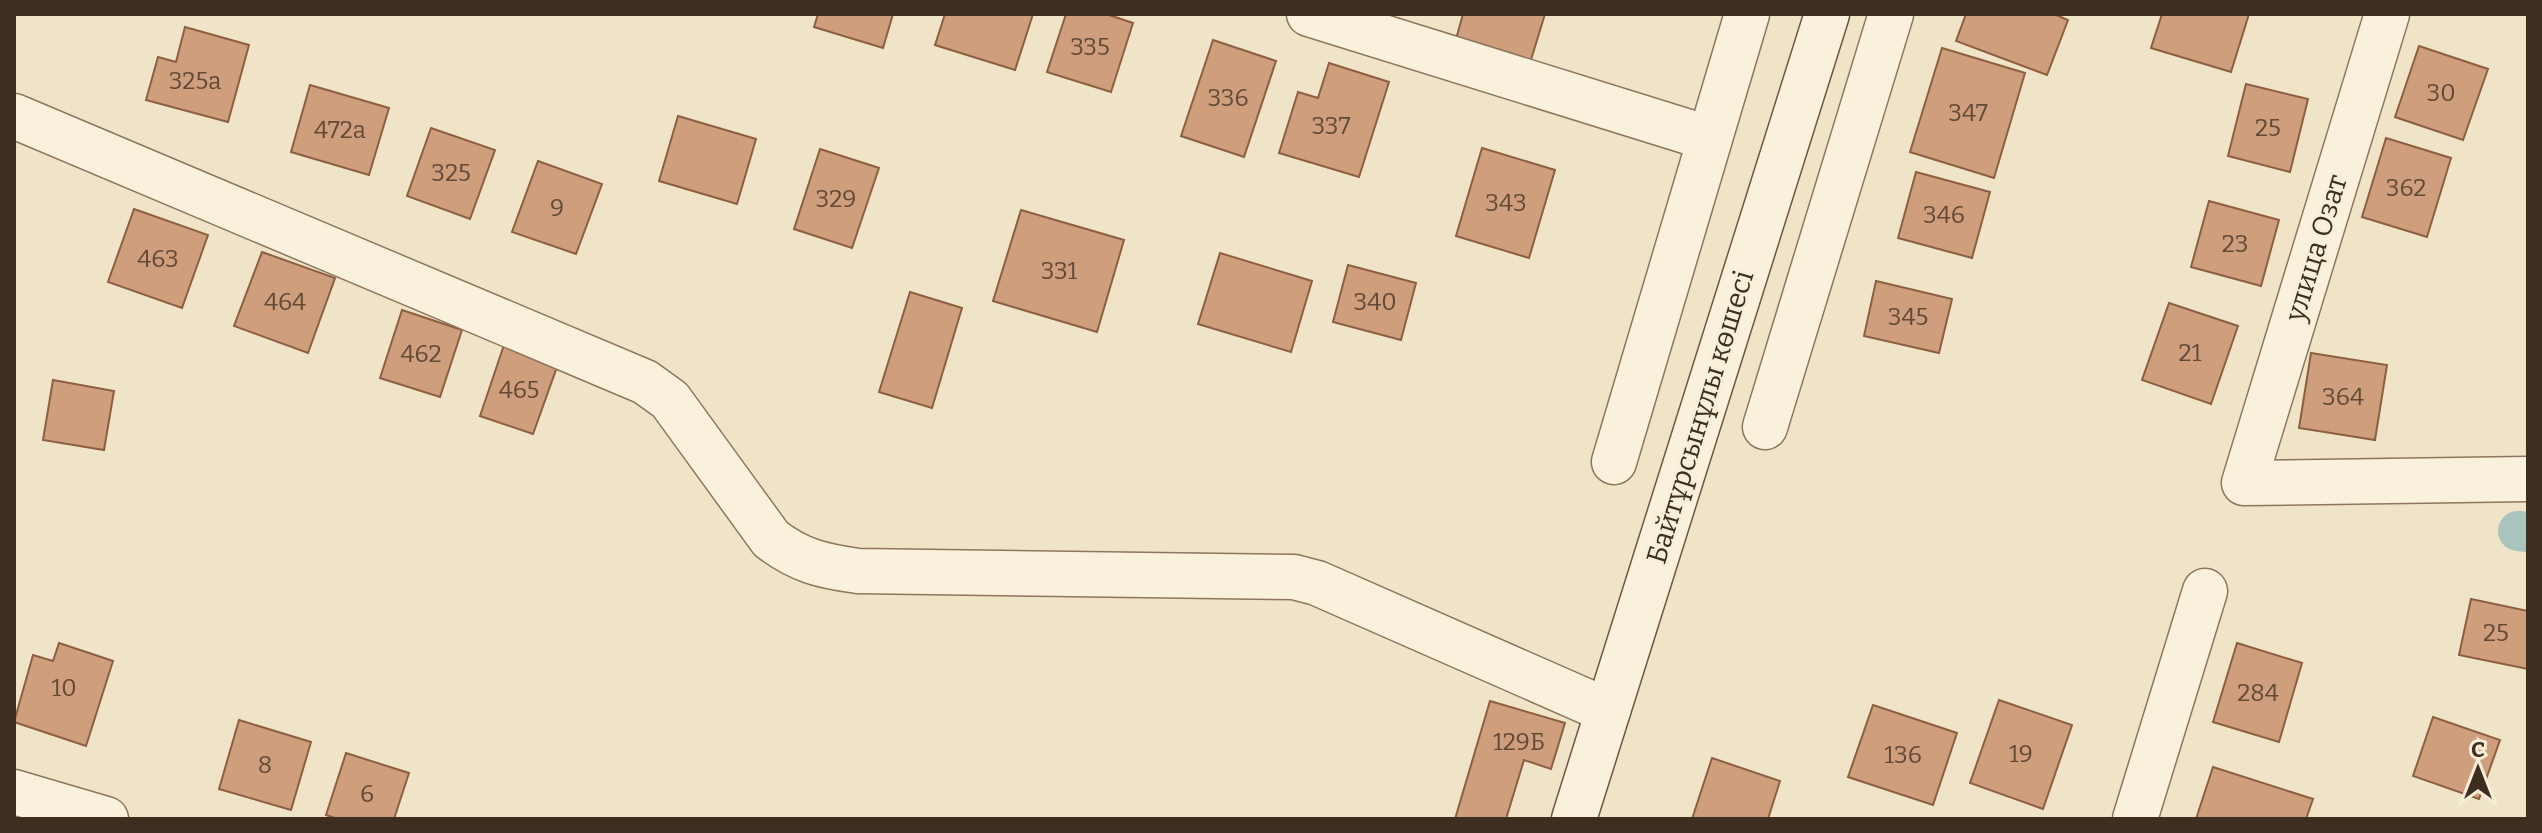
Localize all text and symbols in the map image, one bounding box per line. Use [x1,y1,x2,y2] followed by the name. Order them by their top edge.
[1070,33,1110,61] house number: 335
[169,67,221,95] house number: 325а
[2426,79,2456,107] house number: 30
[1207,84,1249,112] house number: 336
[1948,99,1988,127] house number: 347
[1312,112,1350,140] house number: 337
[2255,114,2281,142] house number: 25
[314,116,366,144] house number: 472а
[431,159,471,187] house number: 325
[2278,171,2354,326] street label: улица Озат
[2386,174,2426,202] house number: 362
[816,185,856,213] house number: 329
[1485,189,1527,217] house number: 343
[550,194,564,222] house number: 9
[1923,201,1965,229] house number: 346
[2222,230,2248,258] house number: 23
[137,245,179,273] house number: 463
[1041,257,1078,285] house number: 331
[1640,266,1760,568] street label: Байтұрсынұлы көшесі
[264,288,306,316] house number: 464
[1353,288,1397,316] house number: 340
[1888,303,1928,331] house number: 345
[2179,339,2202,367] house number: 21
[401,340,441,368] house number: 462
[499,376,539,404] house number: 465
[2322,383,2364,411] house number: 364
[2483,619,2509,647] house number: 25
[51,674,77,702] house number: 10
[2237,679,2279,707] house number: 284
[1493,728,1545,756] house number: 129Б
[2438,729,2518,809] north arrow
[2471,736,2485,763] text: С
[2009,740,2033,768] house number: 19
[1884,741,1922,769] house number: 136
[258,751,272,779] house number: 8
[360,780,374,808] house number: 6

